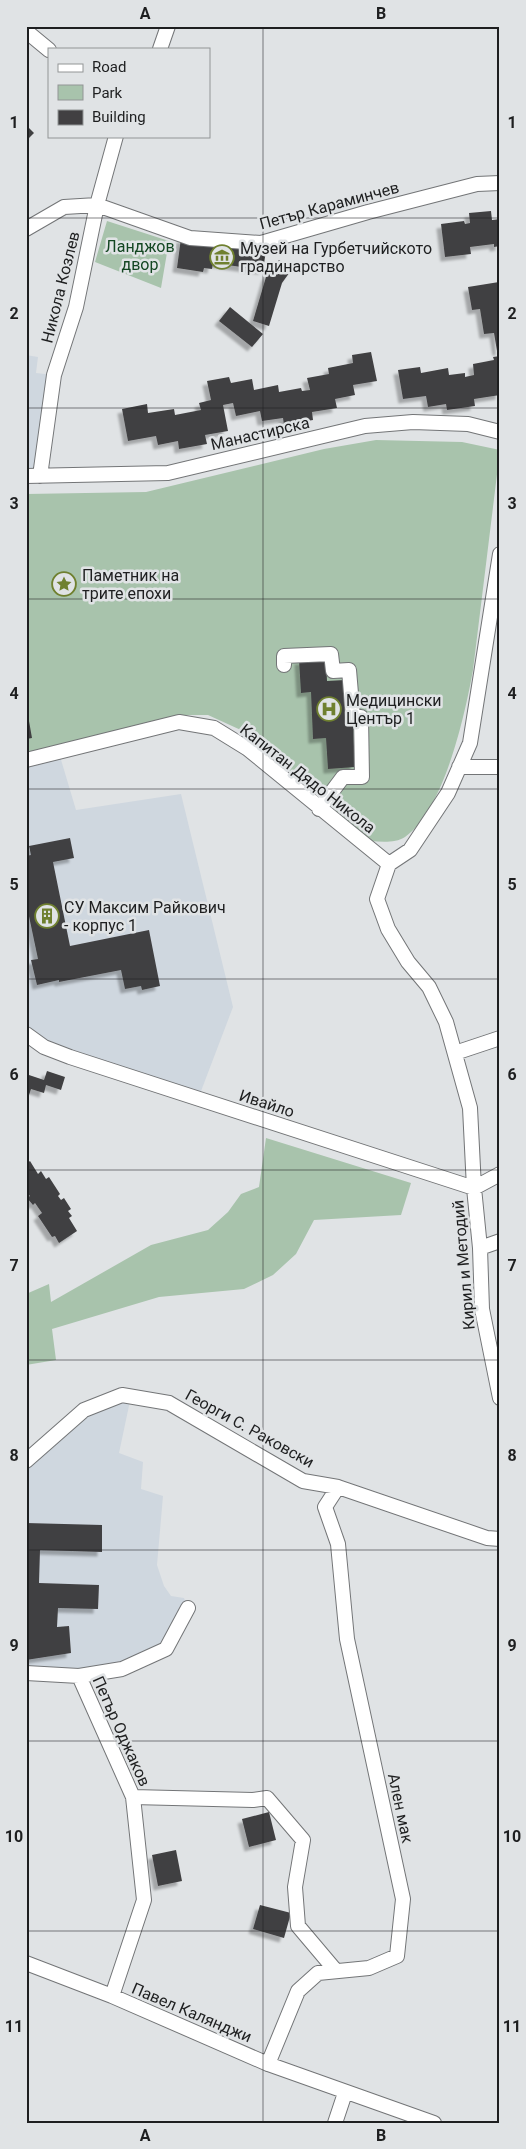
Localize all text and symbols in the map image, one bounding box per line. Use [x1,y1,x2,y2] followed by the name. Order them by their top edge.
[140,4,151,23] text: A
[376,4,386,23] text: B
[48,48,210,138] legend
[92,58,126,76] text: Road
[92,84,123,102] text: Park
[92,108,146,126] text: Building
[9,113,19,132] text: 1
[507,113,517,132] text: 1
[257,178,401,233] street label: Петър Караминчев
[37,229,84,345] street label: Никола Козлев
[105,237,175,274] park label: Ланджов двор
[240,239,432,276] place label: Музей на Гурбетчийското градинарство
[209,244,235,270] museum icon: Музей на Гурбетчийското градинарство
[9,304,19,323] text: 2
[507,304,517,323] text: 2
[209,413,311,454] street label: Манастирска
[9,494,19,513] text: 3
[507,494,517,513] text: 3
[82,566,179,603] place label: Паметник на трите епохи
[51,571,77,597] place icon: Паметник на трите епохи
[9,684,19,703] text: 4
[507,684,517,703] text: 4
[346,691,442,728] place label: Медицински Център 1
[316,696,342,722] hospital icon: Медицински Център 1
[236,720,379,837] street label: Капитан Дядо Никола
[9,875,19,894] text: 5
[507,875,517,894] text: 5
[64,898,226,935] place label: СУ Максим Райкович - корпус 1
[34,903,60,929] building icon: СУ Максим Райкович - корпус 1
[9,1065,19,1084] text: 6
[507,1065,517,1084] text: 6
[237,1086,297,1121] street label: Ивайло
[448,1199,479,1331] street label: Кирил и Методий
[9,1256,19,1275] text: 7
[507,1256,517,1275] text: 7
[182,1385,317,1472] street label: Георги С. Раковски
[9,1446,19,1465] text: 8
[507,1446,517,1465] text: 8
[9,1636,19,1655] text: 9
[507,1636,517,1655] text: 9
[89,1673,154,1789] street label: Петър Оджаков
[384,1772,417,1845] street label: Ален мак
[5,1827,23,1846] text: 10
[503,1827,521,1846] text: 10
[129,1979,255,2046] street label: Павел Калянджи
[5,2017,23,2036] text: 11
[503,2017,521,2036] text: 11
[140,2126,151,2145] text: A
[376,2126,386,2145] text: B

